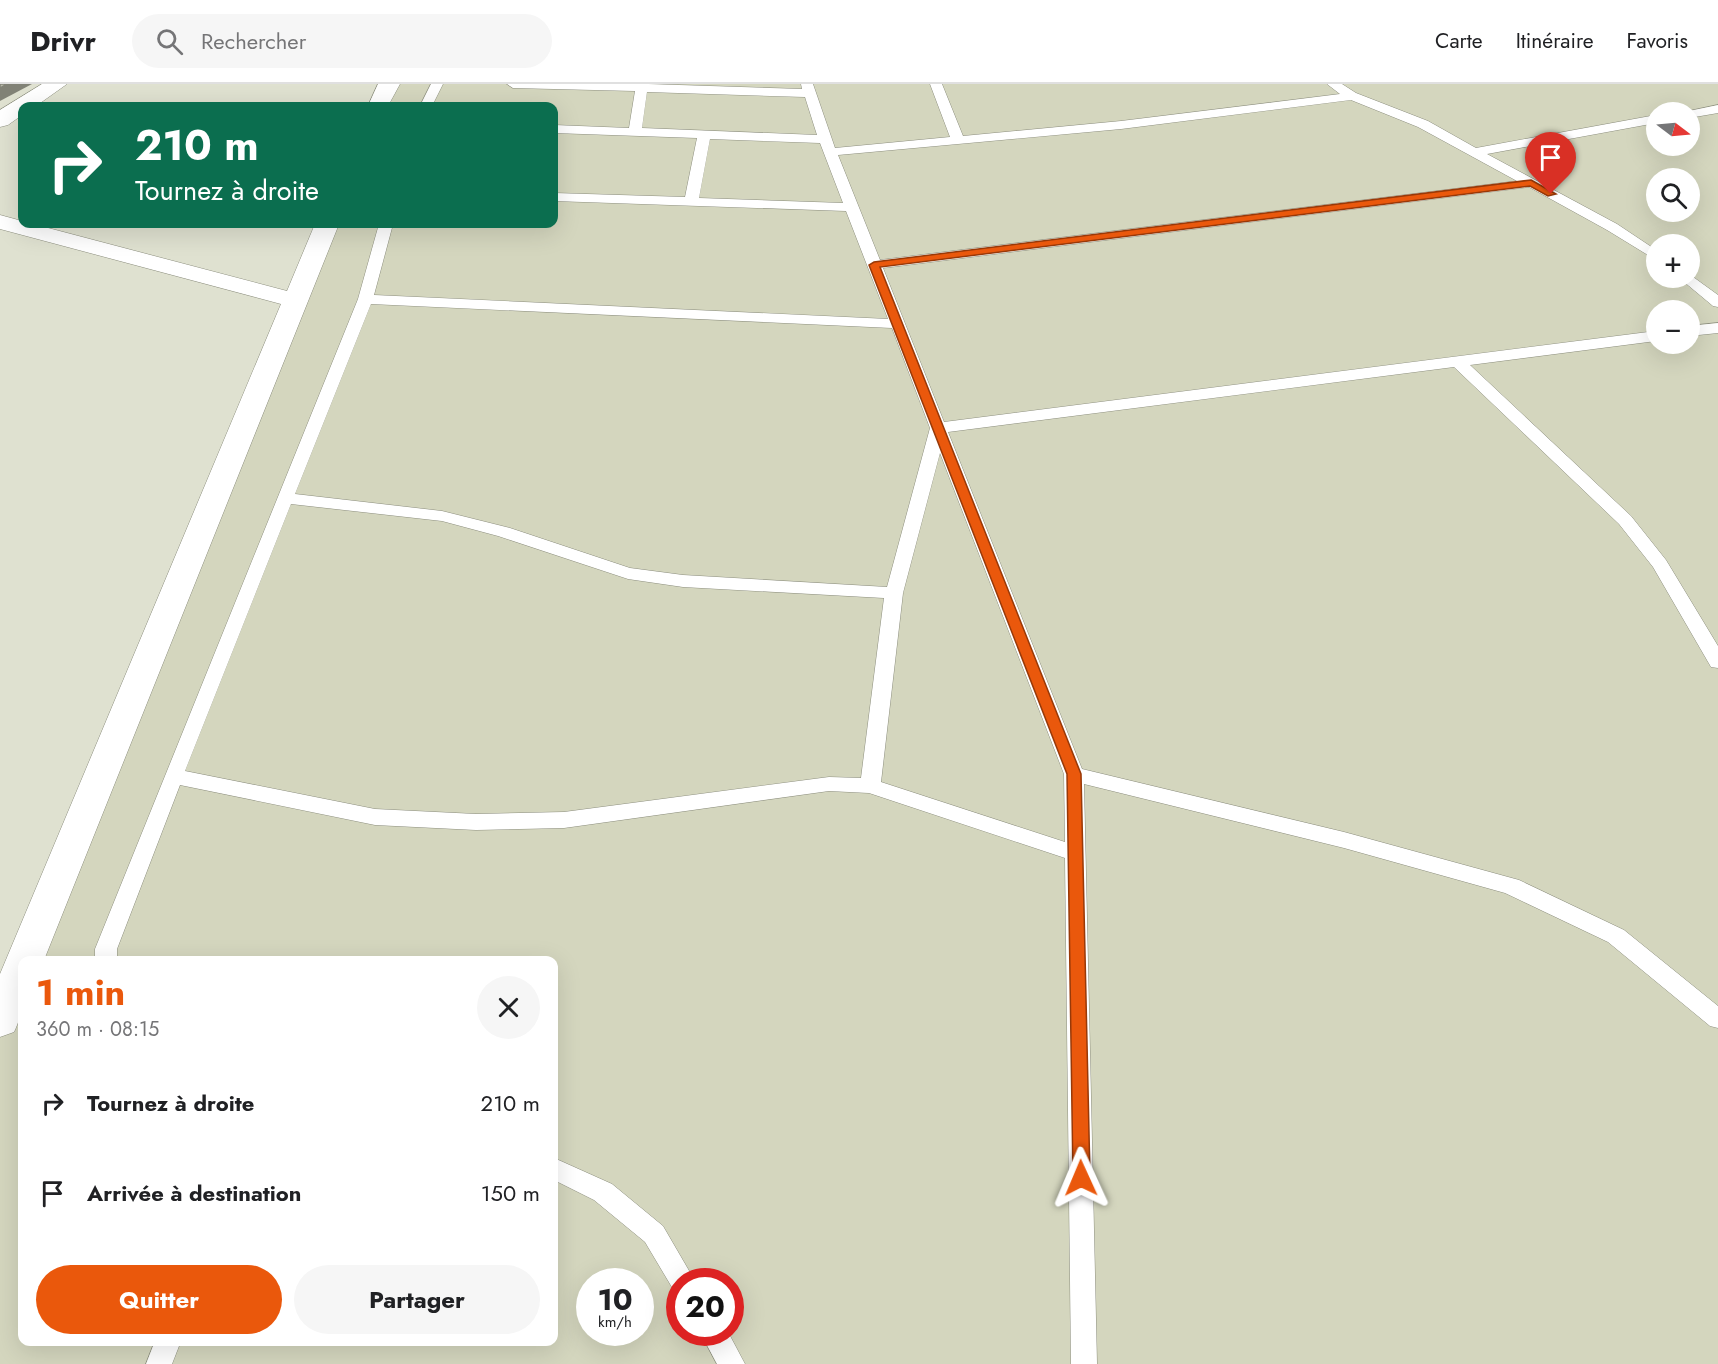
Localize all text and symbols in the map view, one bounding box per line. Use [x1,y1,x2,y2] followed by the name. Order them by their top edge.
[132,14,552,68] search box
[30,21,96,62] text: Drivr
[153,25,186,58] icon: search
[201,25,306,57] text: Rechercher
[1435,26,1483,56] text: Carte
[1516,26,1594,56] text: Itinéraire
[1627,26,1688,56] text: Favoris
[1646,102,1700,156] north arrow
[1646,102,1700,354] map controls
[135,115,259,176] text: 210 m
[36,126,114,204] icon: right
[1525,132,1576,194] pin
[1534,141,1567,174] icon: arrive
[1646,168,1700,222] button: search
[135,171,319,210] text: Tournez à droite
[1646,234,1700,288] button: +
[1646,300,1700,354] button: −
[36,966,125,1018] text: 1 min
[477,976,540,1039] button: close
[36,1015,159,1044] text: 360 m · 08:15
[36,1087,69,1120] icon: right
[87,1087,254,1119] text: Tournez à droite
[481,1087,540,1119] text: 210 m
[1049,1146,1113,1210] position arrow
[36,1177,69,1210] icon: arrive
[87,1177,301,1209] text: Arrivée à destination
[481,1177,540,1209] text: 150 m
[36,1265,282,1334] button: Quitter
[294,1265,540,1334] button: Partager
[666,1268,744,1346] speed limit sign: 20
[597,1278,633,1321] text: 10
[598,1311,632,1333] text: km/h

